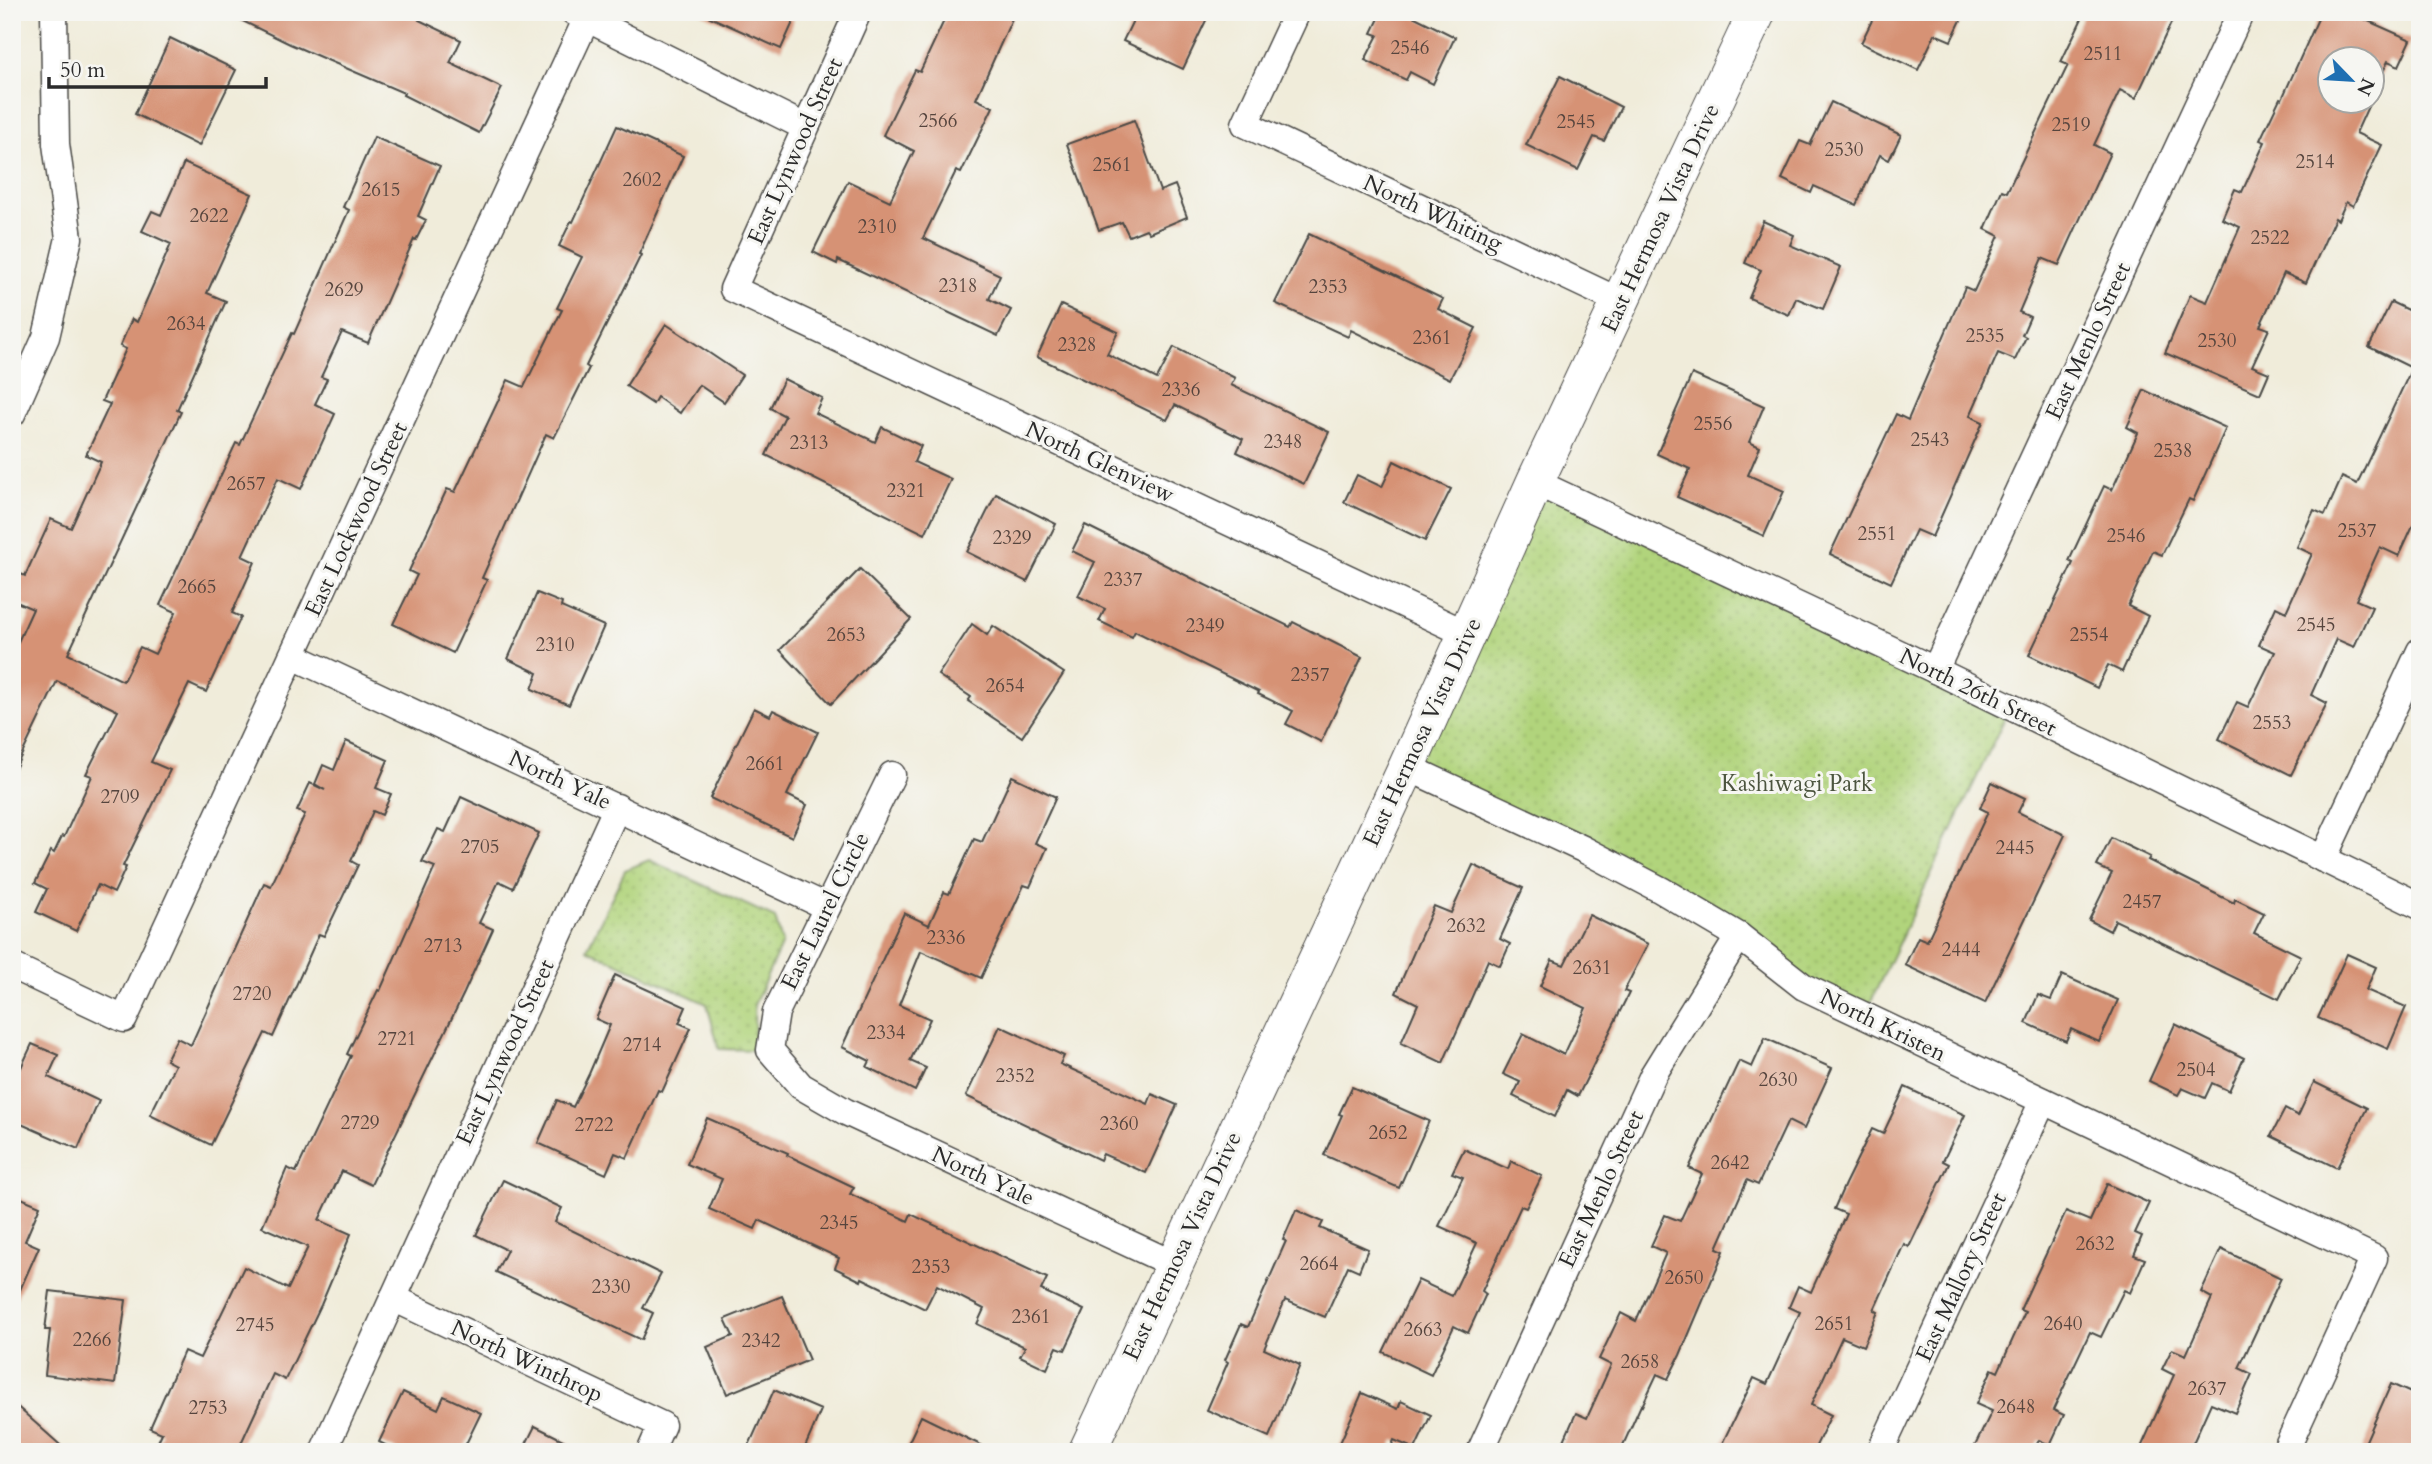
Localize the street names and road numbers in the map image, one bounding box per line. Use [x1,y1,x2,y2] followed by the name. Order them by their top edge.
[740,53,850,249] street label: East Lynwood Street
[1593,99,1727,337] street label: East Hermosa Vista Drive
[1358,167,1508,259] street label: North Whiting
[2038,257,2138,425] street label: East Menlo Street
[1020,414,1180,510] street label: North Glenview
[297,417,415,621] street label: East Lockwood Street
[1355,613,1489,851] street label: East Hermosa Vista Drive
[1894,640,2062,744] street label: North 26th Street
[504,743,616,817] street label: North Yale
[773,827,877,995] street label: East Laurel Circle
[448,954,562,1150] street label: East Lynwood Street
[1815,981,1951,1069] street label: North Kristen
[1551,1105,1651,1273] street label: East Menlo Street
[1115,1127,1249,1365] street label: East Hermosa Vista Drive
[927,1139,1039,1213] street label: North Yale
[1908,1187,2014,1367] street label: East Mallory Street
[446,1312,608,1410] street label: North Winthrop

